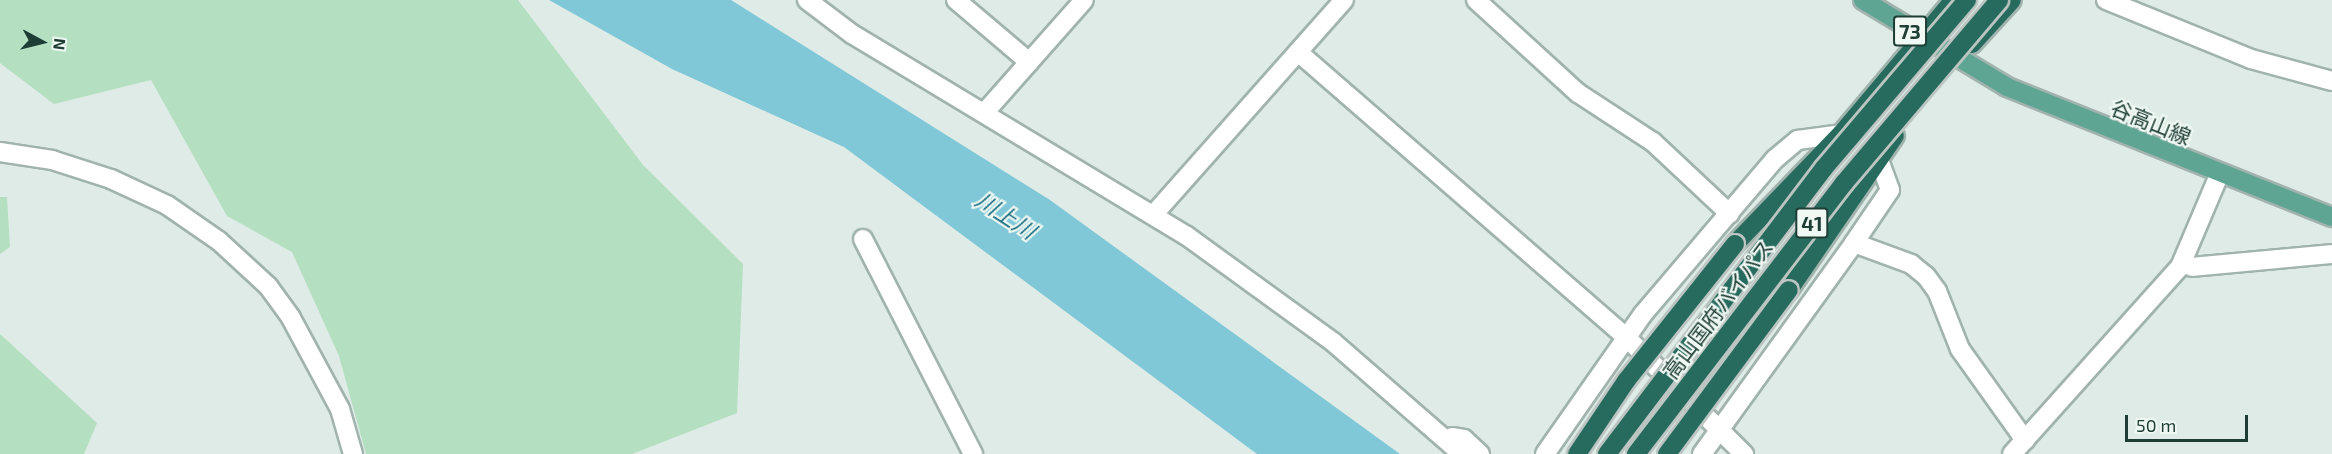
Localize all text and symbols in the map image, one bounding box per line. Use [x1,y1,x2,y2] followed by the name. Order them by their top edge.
[12,12,72,72] north arrow
[1892,14,1928,48] road number: 73
[50,37,70,51] text: N
[2107,95,2195,149] street label: 谷高山線
[971,186,1041,244] water label: 川上川
[1794,206,1830,240] road number: 41
[1657,234,1779,384] street label: 高山国府バイパス
[2128,403,2251,441] scale bar
[2136,414,2176,436] text: 50 m

